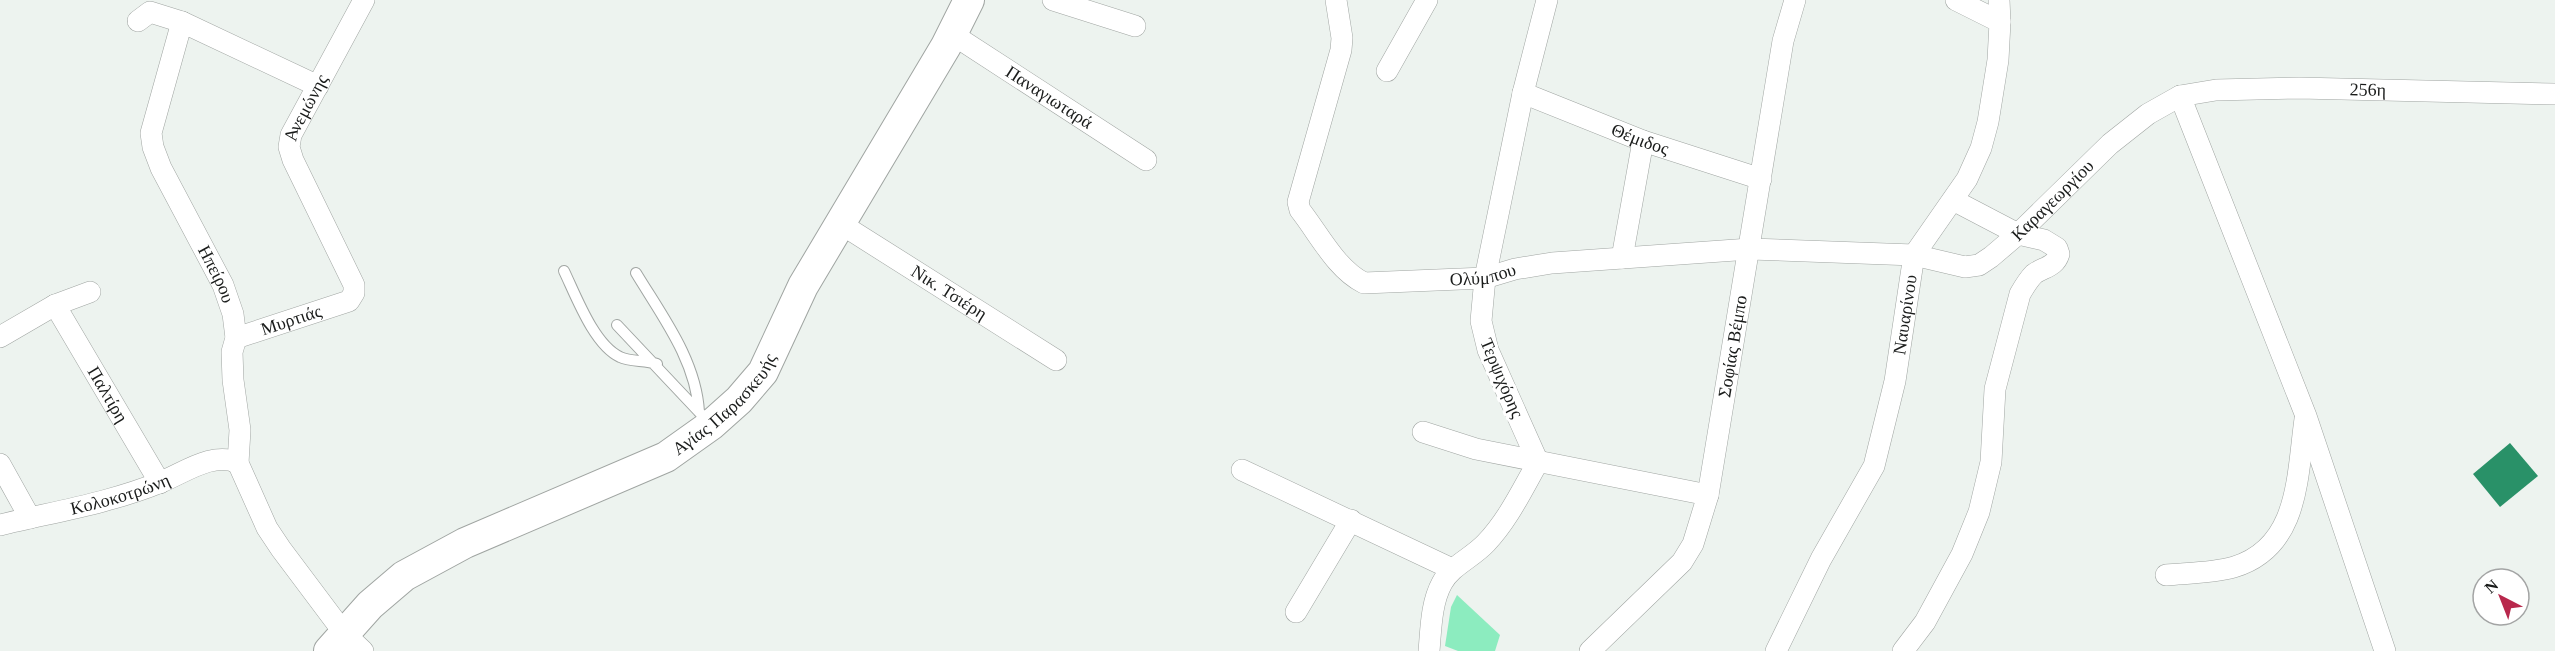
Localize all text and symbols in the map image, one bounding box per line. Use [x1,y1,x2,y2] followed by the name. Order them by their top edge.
[1002,62,1097,133] street label: Παναγιωταρά
[280,71,332,143] street label: Ανεμώνης
[2350,79,2386,100] street label: 256η
[1609,119,1671,159] street label: Θέμιδος
[2007,156,2098,245] street label: Καραγεωργίου
[194,242,238,305] street label: Ηπείρου
[1449,259,1518,289] street label: Ολύμπου
[908,261,991,324] street label: Νικ. Τσιέρη
[1889,273,1921,356] street label: Ναυαρίνου
[1714,294,1751,399] street label: Σοφίας Βέμπο
[258,301,324,339] street label: Μυρτιάς
[1476,335,1528,421] street label: Τερψιχόρης
[669,350,780,459] street label: Αγίας Παρασκευής
[84,363,132,426] street label: Παλτίρη
[68,469,173,519] street label: Κολοκοτρώνη
[2471,567,2531,627] north arrow
[2481,576,2502,596] text: N

